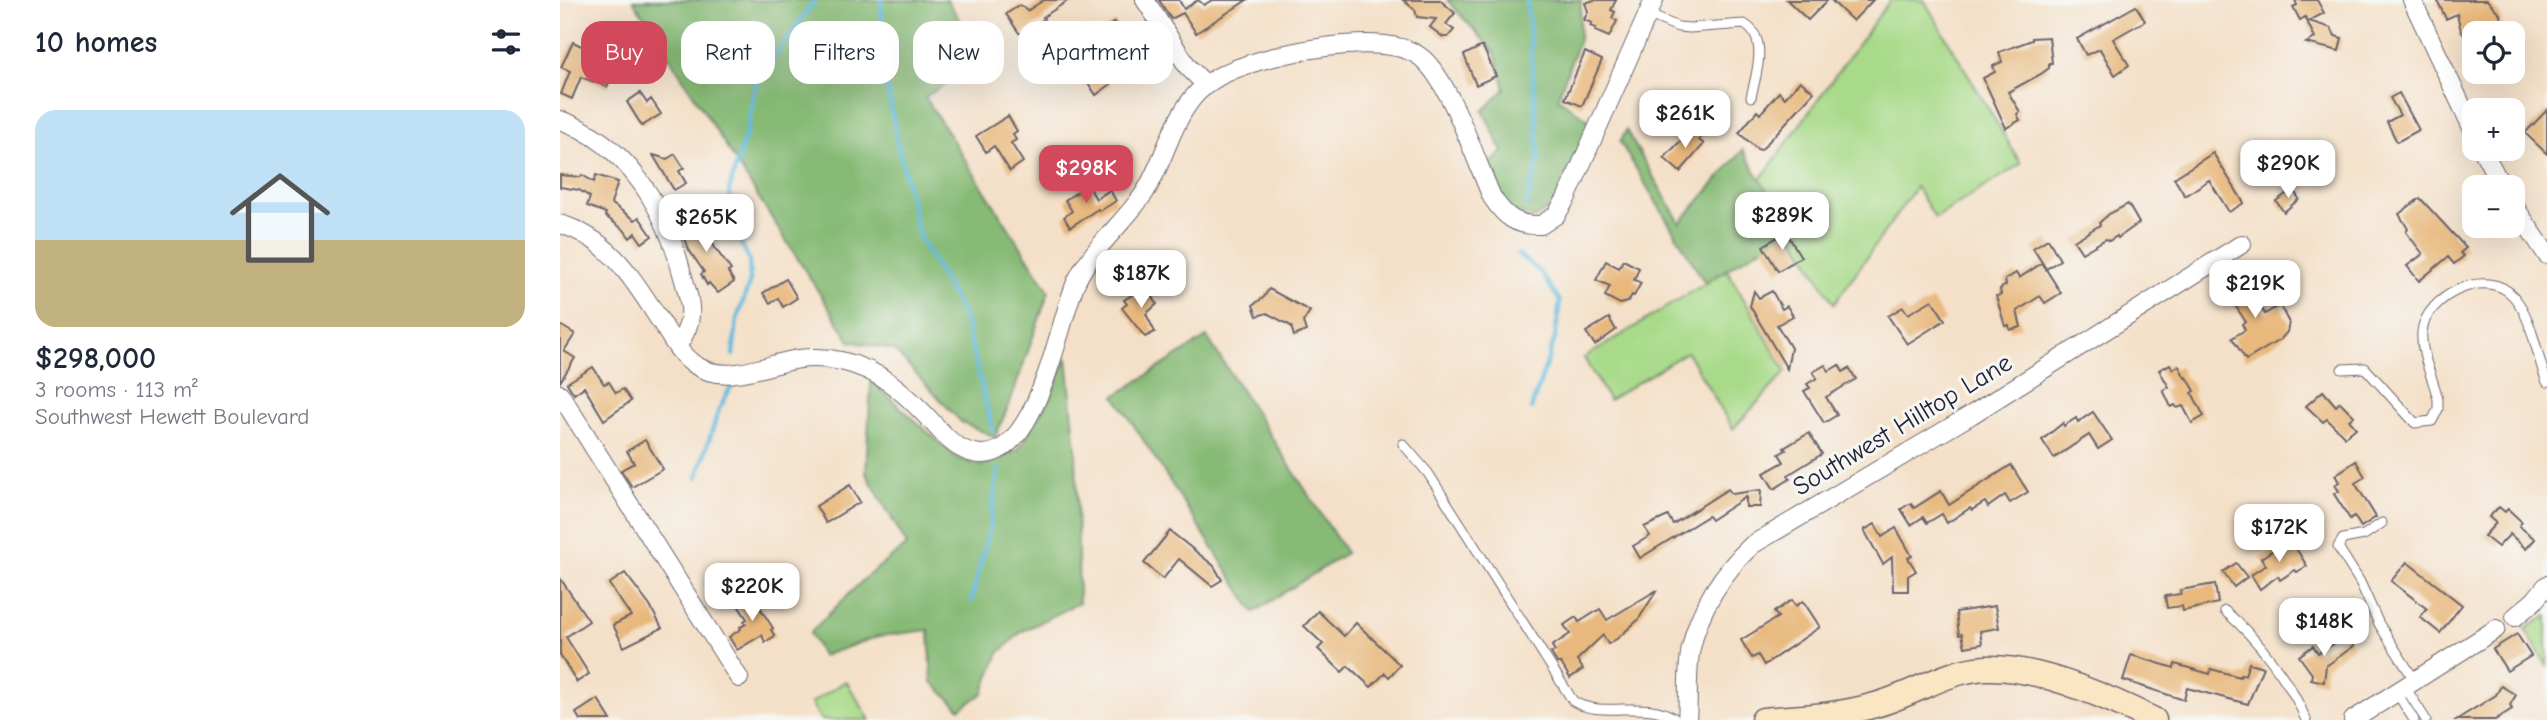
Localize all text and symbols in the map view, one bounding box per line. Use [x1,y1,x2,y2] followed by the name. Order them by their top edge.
[581,21,667,84] chip: Buy
[681,21,775,84] chip: Rent
[789,21,899,84] chip: Filters
[913,21,1004,84] chip: New
[1018,21,1173,84] chip: Apartment
[2462,21,2525,238] map controls
[2462,21,2525,84] button: locate
[487,23,525,61] icon: filters
[35,25,157,60] text: 10 homes
[1636,90,1734,150] pin: $261K
[2462,98,2525,161] button: +
[1655,99,1715,126] text: $261K
[2239,140,2337,200] pin: $290K
[1037,146,1135,205] pin: $298K
[2256,149,2320,176] text: $290K
[1055,154,1117,181] text: $298K
[217,155,343,281] icon: home
[2462,175,2525,238] button: −
[1733,192,1831,252] pin: $289K
[657,194,755,254] pin: $265K
[1751,201,1813,228] text: $289K
[675,203,737,230] text: $265K
[1092,250,1190,310] pin: $187K
[1112,259,1170,286] text: $187K
[2206,260,2304,320] pin: $219K
[2225,269,2285,296] text: $219K
[35,341,156,376] text: $298,000
[1788,348,2017,502] street label: Southwest Hilltop Lane
[35,376,198,403] text: 3 rooms · 113 m²
[35,403,309,430] text: Southwest Hewett Boulevard
[2230,504,2328,564] pin: $172K
[2250,513,2308,540] text: $172K
[703,564,801,623] pin: $220K
[721,572,783,599] text: $220K
[2275,598,2373,658] pin: $148K
[2295,607,2353,634] text: $148K

